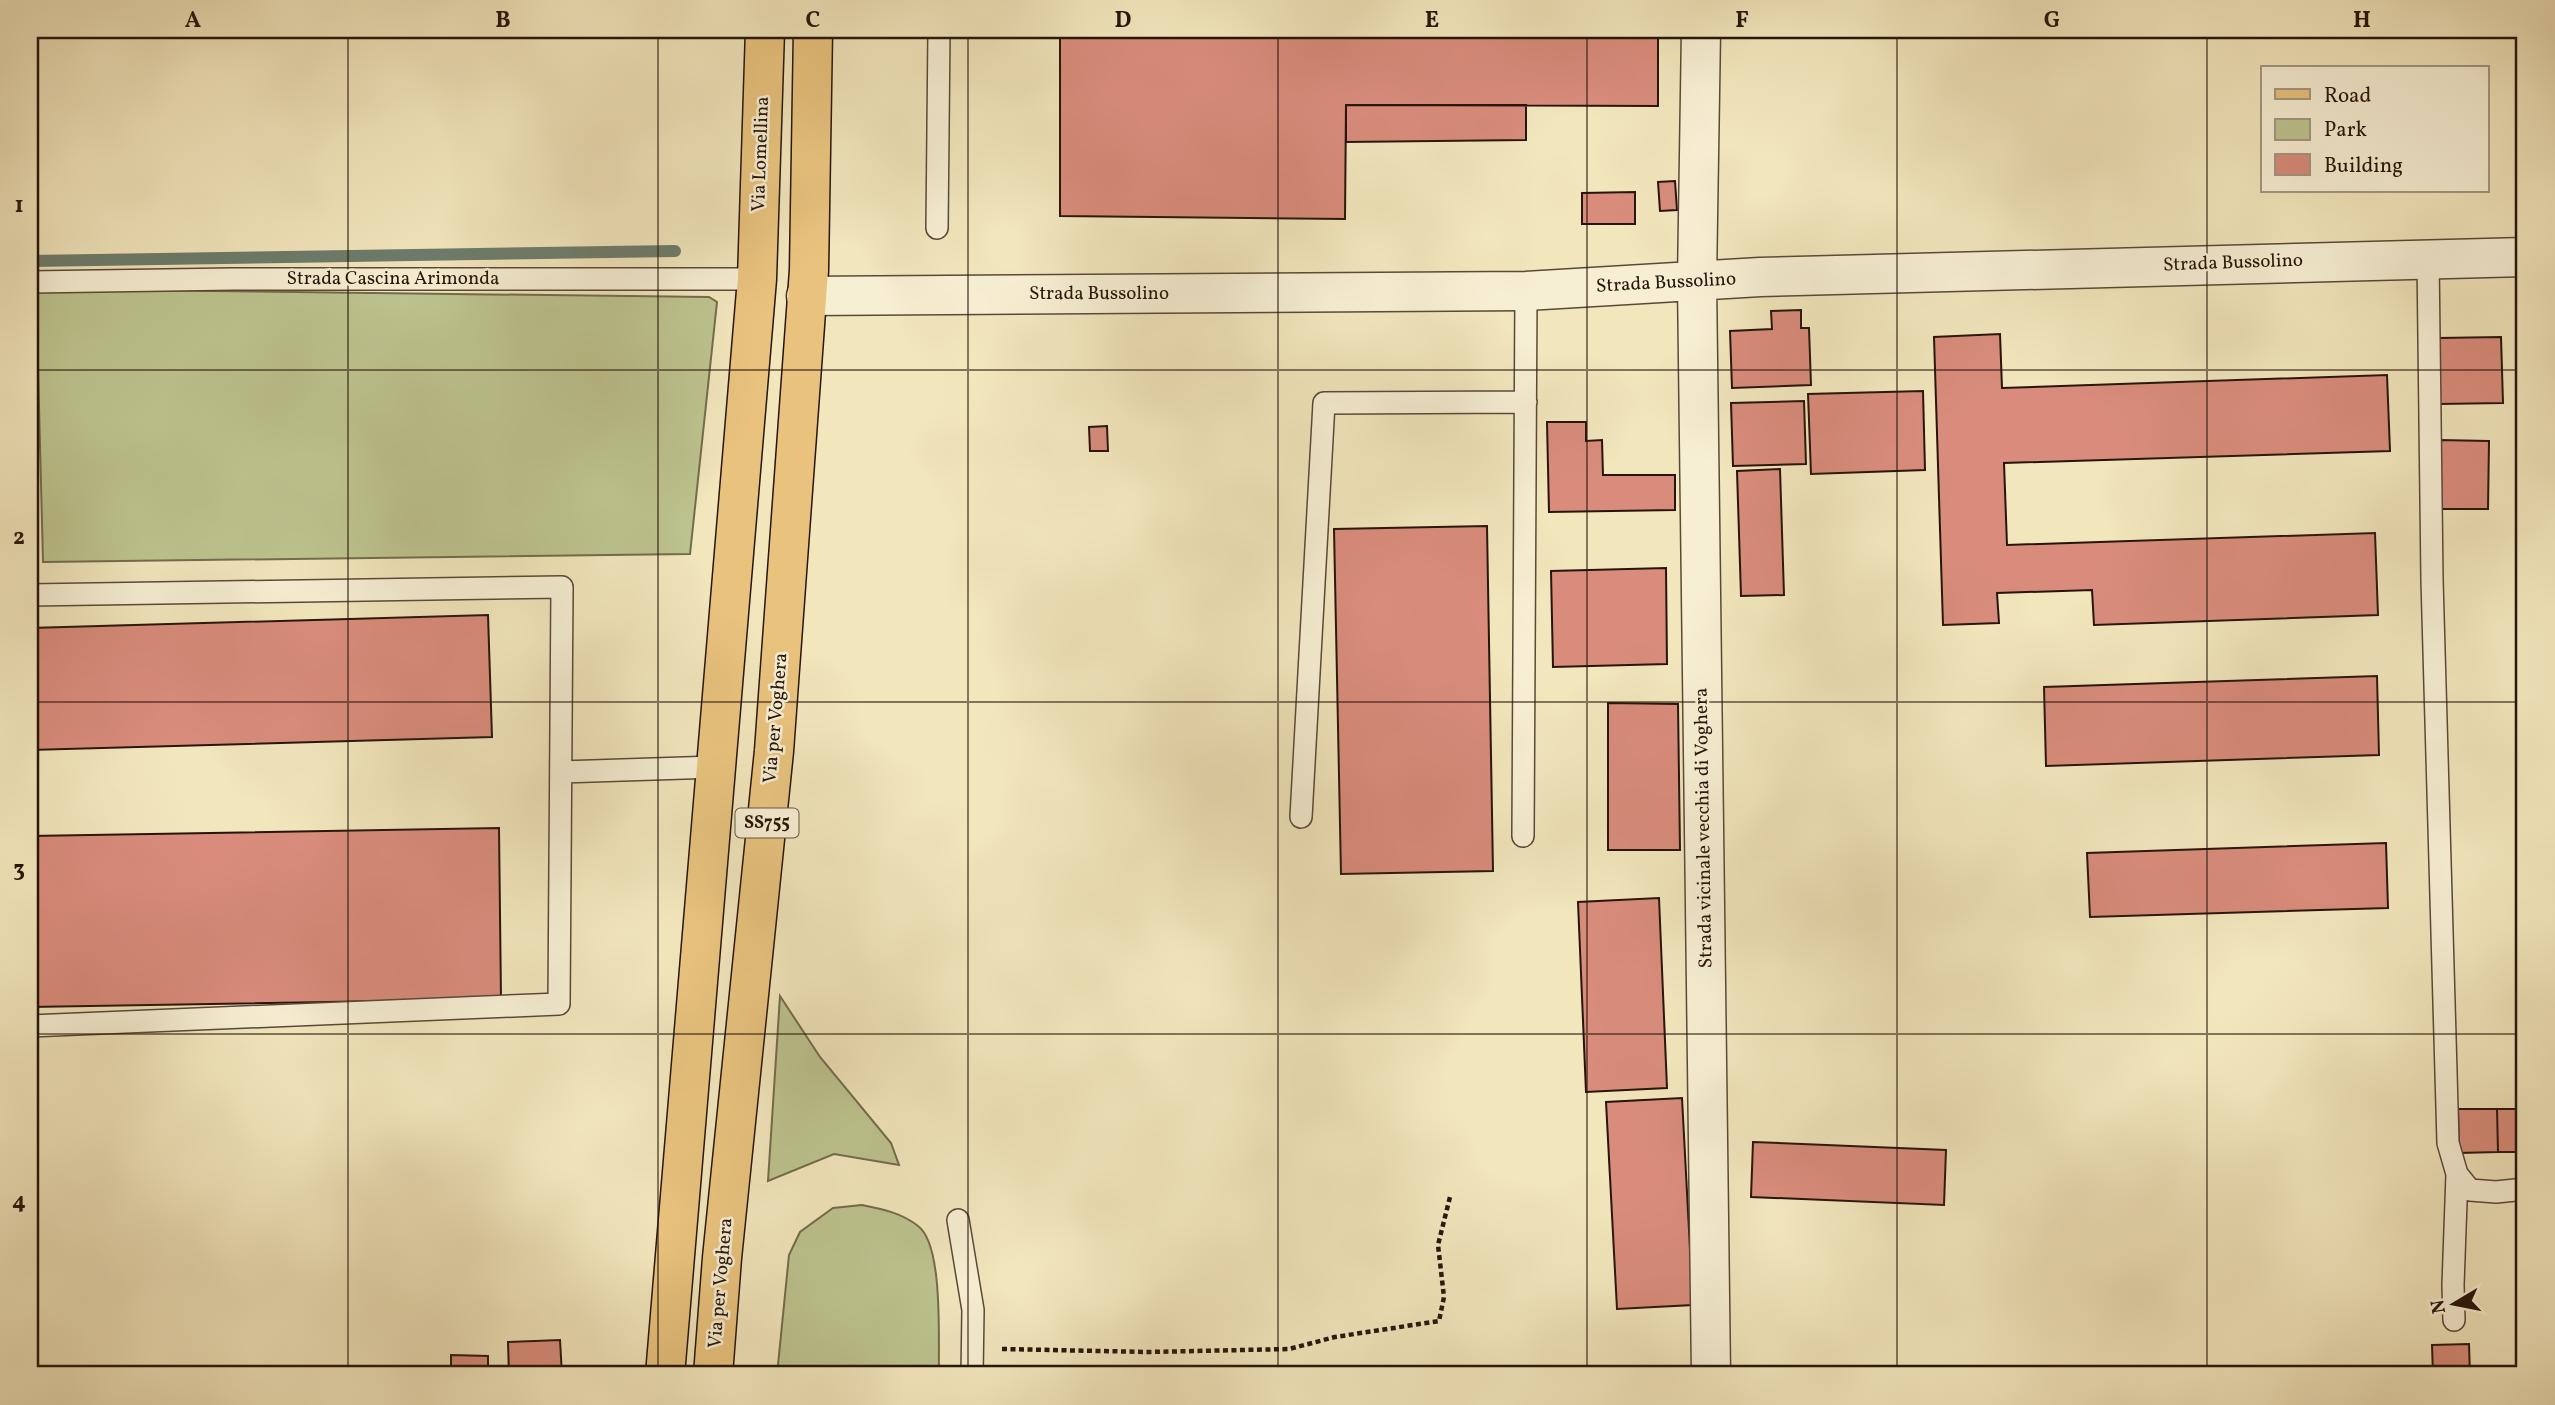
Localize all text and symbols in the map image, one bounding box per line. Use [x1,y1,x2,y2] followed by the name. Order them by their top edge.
[185,5,201,37] text: A
[495,5,511,37] text: B
[806,5,820,37] text: C
[1115,5,1132,37] text: D
[1425,5,1439,37] text: E
[1735,5,1749,37] text: F
[2044,5,2060,37] text: G
[2353,5,2371,37] text: H
[2261,66,2488,192] legend
[2324,82,2371,111] text: Road
[746,96,776,212] street label: Via Lomellina
[2324,116,2367,145] text: Park
[2324,152,2403,181] text: Building
[14,190,24,222] text: 1
[2163,248,2303,278] street label: Strada Bussolino
[287,266,499,292] street label: Strada Cascina Arimonda
[1595,266,1737,300] street label: Strada Bussolino
[1029,281,1169,307] street label: Strada Bussolino
[13,522,25,554] text: 2
[757,652,795,784] street label: Via per Voghera
[1689,687,1719,969] street label: Strada vicinale vecchia di Voghera
[736,808,798,838] road number: SS755
[13,854,25,886] text: 3
[12,1186,26,1218] text: 4
[702,1217,740,1349] street label: Via per Voghera
[2418,1268,2488,1338] north arrow
[2425,1297,2453,1316] text: N

